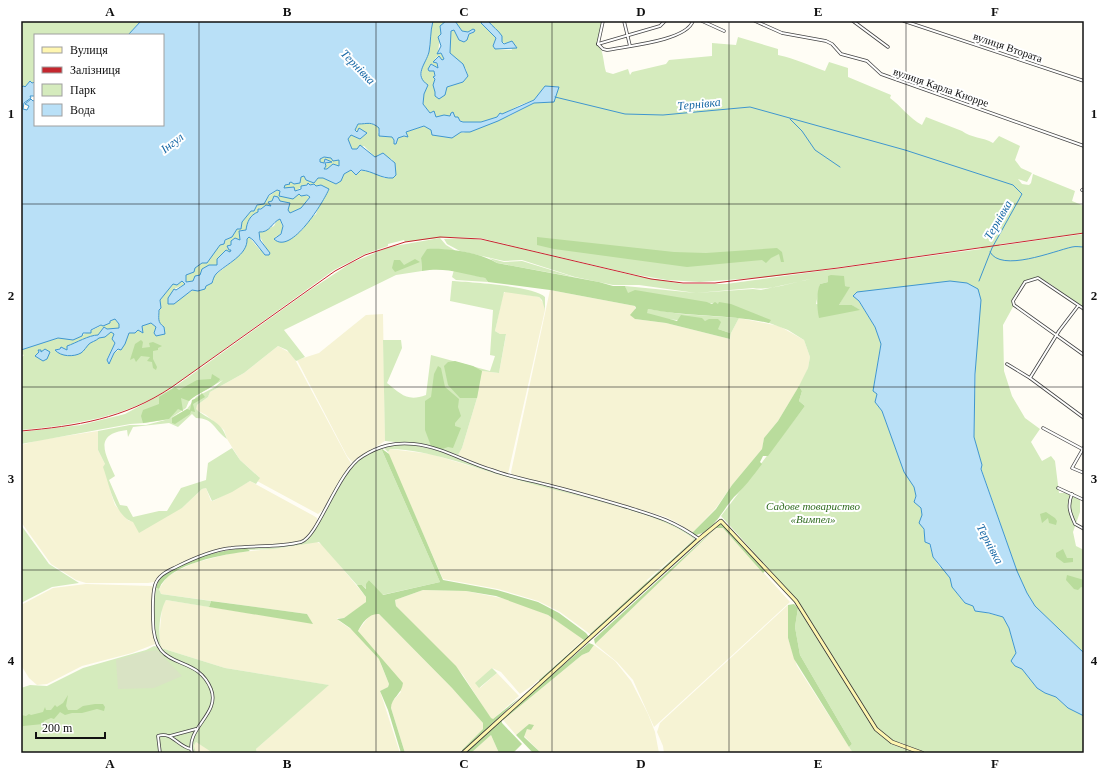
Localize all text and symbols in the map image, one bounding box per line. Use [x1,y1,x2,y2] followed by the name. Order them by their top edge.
[105,4,115,19] text: A
[283,4,292,19] text: B
[459,4,469,19] text: C
[636,4,646,19] text: D
[814,4,822,19] text: E
[991,4,999,19] text: F
[972,30,1044,64] street label: вулиця Втората
[34,34,164,126] legend
[70,43,108,57] text: Вулиця
[338,47,378,87] water label: Тернівка
[70,63,121,77] text: Залізниця
[892,65,990,109] street label: вулиця Карла Кнорре
[70,83,96,97] text: Парк
[677,95,721,113] water label: Тернівка
[70,103,96,117] text: Вода
[8,106,14,121] text: 1
[1091,106,1097,121] text: 1
[157,130,186,157] water label: Інгул
[981,198,1015,242] water label: Тернівка
[8,288,14,303] text: 2
[1091,288,1097,303] text: 2
[8,471,15,486] text: 3
[1091,471,1098,486] text: 3
[766,500,860,525] park label: Садове товариство «Вимпел»
[974,522,1006,566] water label: Тернівка
[8,653,15,668] text: 4
[1091,653,1098,668] text: 4
[36,714,105,740] scale bar
[42,721,73,735] text: 200 m
[105,756,115,771] text: A
[283,756,292,771] text: B
[459,756,469,771] text: C
[636,756,646,771] text: D
[814,756,822,771] text: E
[991,756,999,771] text: F

